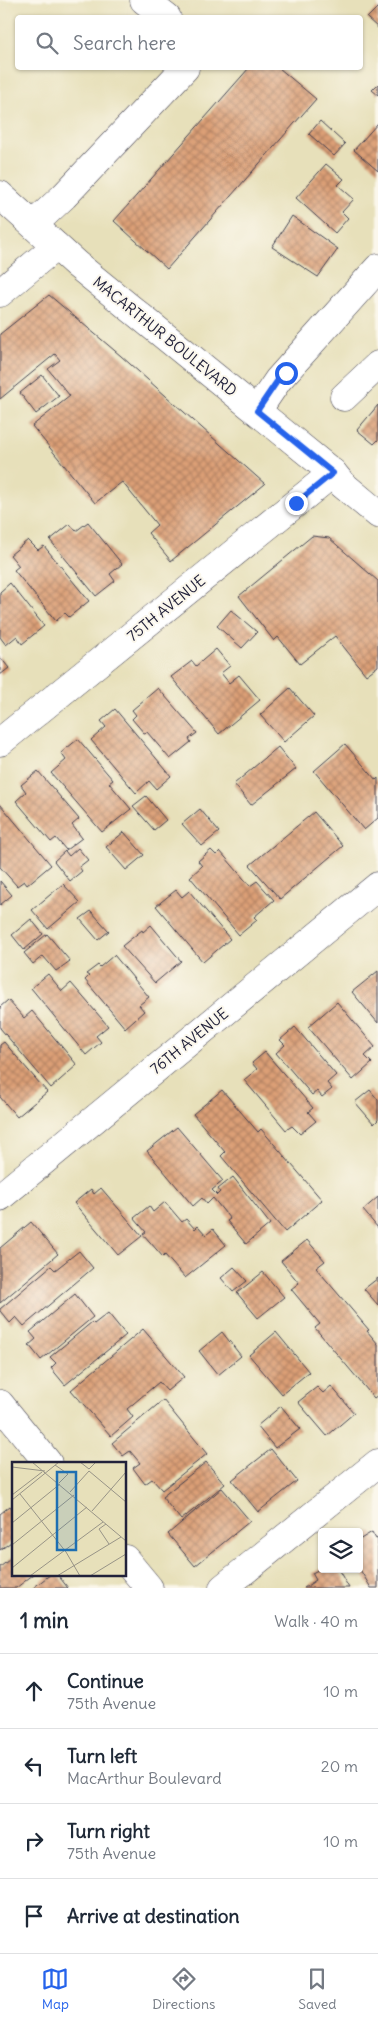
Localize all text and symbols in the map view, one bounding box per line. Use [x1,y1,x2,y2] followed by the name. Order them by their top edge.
[15,15,363,70] search box
[33,29,61,57] icon: search
[73,31,176,55] text: Search here
[89,272,241,400] street label: MACARTHUR BOULEVARD
[275,362,298,385] route start
[285,492,308,515] route end
[123,571,209,645] street label: 75TH AVENUE
[146,1004,232,1078] street label: 76TH AVENUE
[12,1462,126,1576] inset map
[318,1528,363,1573] map controls
[318,1528,363,1573] button: layers
[20,1607,69,1634] text: 1 min
[274,1611,358,1631] text: Walk · 40 m
[67,1669,144,1693] text: Continue
[20,1677,48,1705] icon: ahead
[323,1681,358,1701] text: 10 m
[67,1693,156,1713] text: 75th Avenue
[67,1744,137,1768] text: Turn left
[20,1752,48,1780] icon: left
[321,1756,358,1776] text: 20 m
[67,1768,222,1788] text: MacArthur Boulevard
[67,1819,150,1843] text: Turn right
[20,1827,48,1855] icon: right
[323,1831,358,1851] text: 10 m
[67,1843,156,1863] text: 75th Avenue
[20,1902,48,1930] icon: arrive
[67,1904,240,1928] text: Arrive at destination
[41,1965,69,2013] tab: Map
[152,1965,215,2013] tab: Directions
[298,1965,337,2013] tab: Saved

